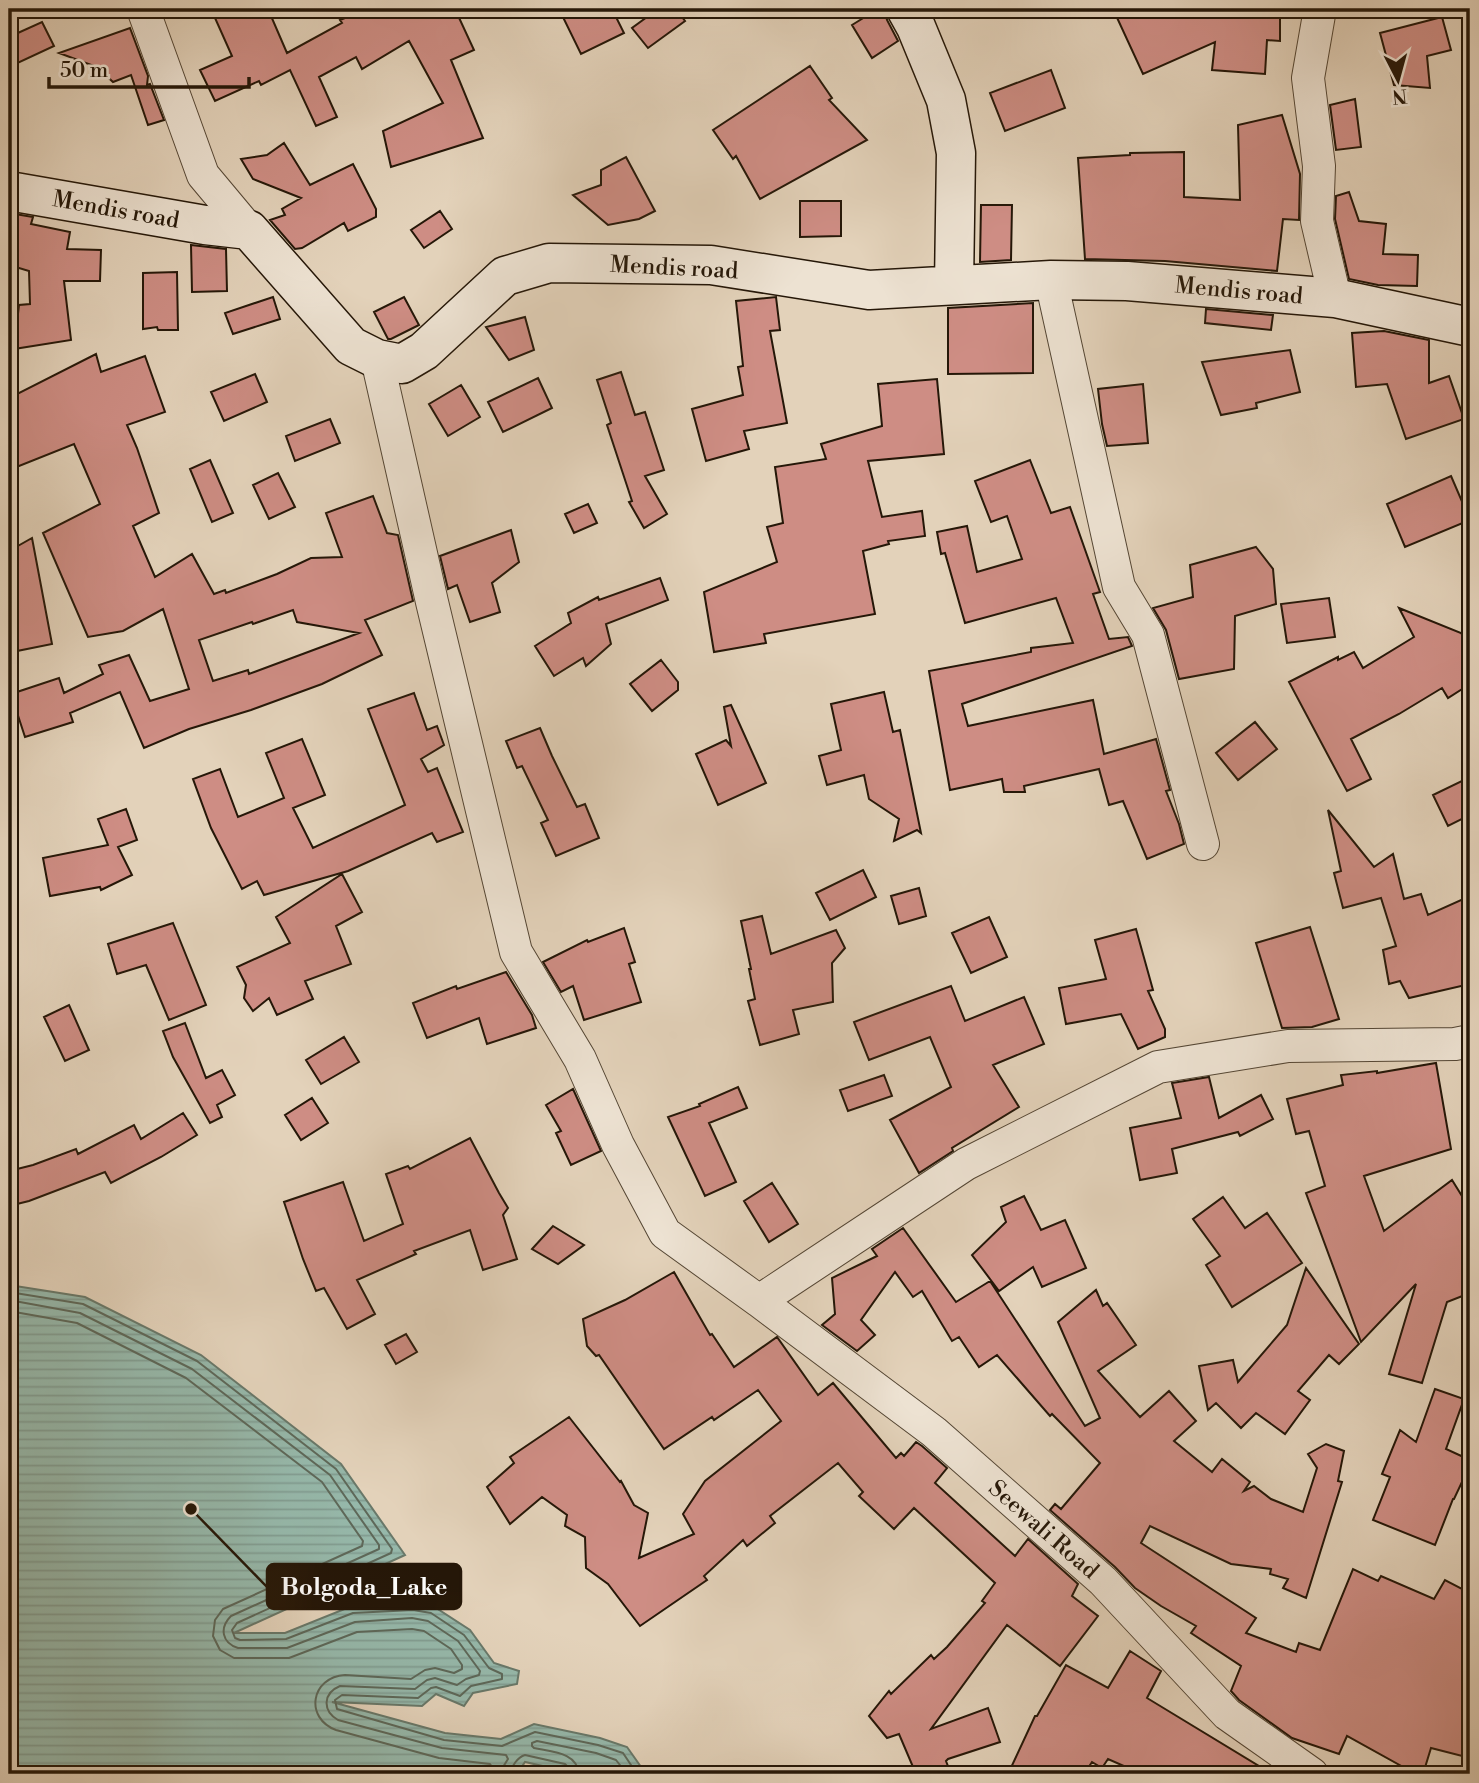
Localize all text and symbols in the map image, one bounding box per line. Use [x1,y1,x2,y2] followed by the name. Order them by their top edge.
[49,46,248,90] scale bar
[1364,46,1434,116] north arrow
[60,58,108,84] text: 50 m
[1391,83,1408,109] text: N
[50,185,181,235] street label: Mendis road
[609,251,739,285] street label: Mendis road
[1174,271,1304,311] street label: Mendis road
[983,1474,1104,1585] street label: Seewali Road
[267,1564,461,1609] callout: Bolgoda_Lake
[281,1573,447,1603] text: Bolgoda_Lake

